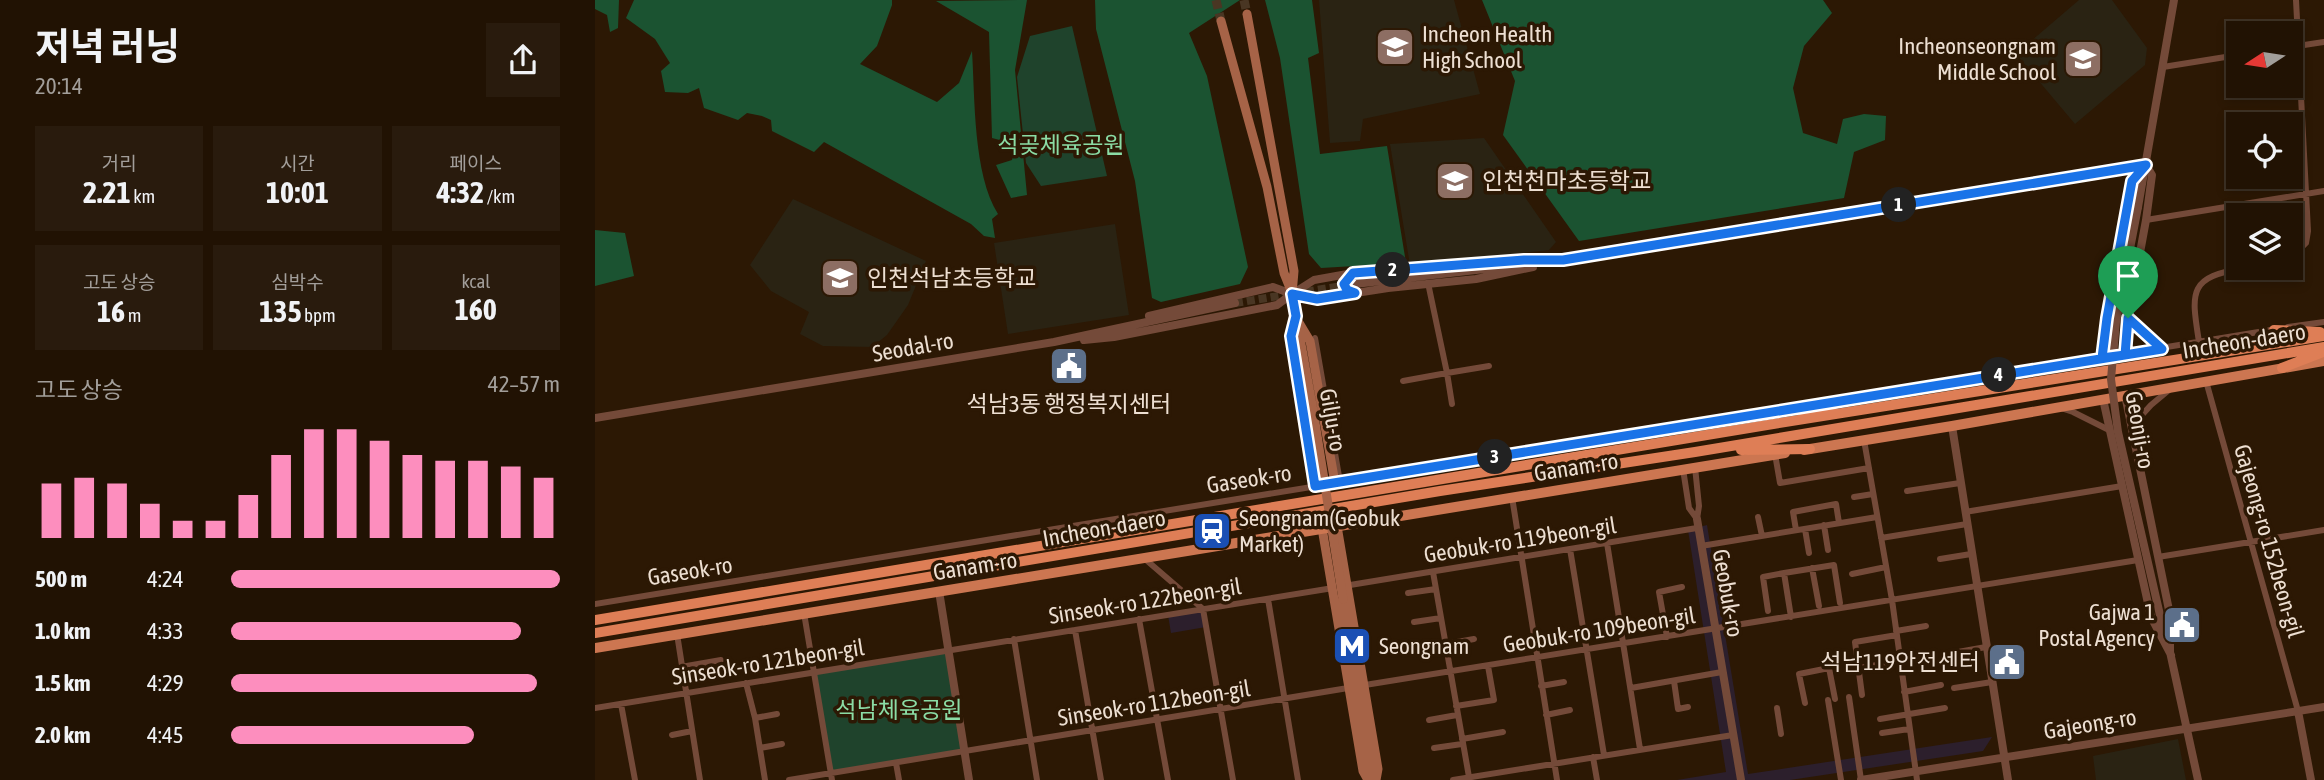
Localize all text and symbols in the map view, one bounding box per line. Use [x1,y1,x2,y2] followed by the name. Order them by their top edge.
[1422,21,1553,73] place label: Incheon Health High School
[2226,21,2303,98] north arrow
[2226,21,2303,280] map controls
[486,23,560,97] button: share
[35,25,180,68] text: 저녁 러닝
[1374,26,1416,68] school or university icon: Incheon Health High School
[1898,33,2056,85] place label: Incheonseongnam Middle School
[2062,38,2104,80] school or university icon: Incheonseongnam Middle School
[35,73,83,99] text: 20:14
[2226,112,2303,189] button: locate
[998,132,1124,158] park label: 석곶체육공원
[102,152,137,174] text: 거리
[280,152,315,174] text: 시간
[450,152,502,174] text: 페이스
[1434,160,1476,202] school or university icon: 인천천마초등학교
[1482,168,1651,194] place label: 인천천마초등학교
[83,175,131,209] text: 2.21
[266,175,329,209] text: 10:01
[436,175,484,209] text: 4:32
[131,185,155,207] text: km
[484,185,515,207] text: /km
[1881,188,1917,222] pin: 1
[1894,193,1903,215] text: 1
[2226,203,2303,280] button: layers
[2098,246,2158,318] pin
[1375,252,1411,288] pin: 2
[819,257,861,299] school or university icon: 인천석남초등학교
[2109,257,2147,295] icon: arrive
[1388,258,1397,280] text: 2
[867,265,1036,291] place label: 인천석남초등학교
[461,270,490,292] text: kcal
[83,271,155,293] text: 고도 상승
[271,271,324,293] text: 심박수
[455,292,497,326] text: 160
[97,294,125,328] text: 16
[259,294,302,328] text: 135
[125,304,141,326] text: m
[302,304,336,326] text: bpm
[2181,318,2307,364] street label: Incheon-daero
[870,327,956,367] street label: Seodal-ro
[1048,345,1090,387] public building icon: 석남3동 행정복지센터
[1981,358,2017,392] pin: 4
[1994,363,2003,385] text: 4
[488,371,560,397] text: 42–57 m
[35,377,123,403] text: 고도 상승
[1315,387,1351,453] street label: Gilju-ro
[2120,389,2160,471] street label: Geonji-ro
[967,391,1171,417] place label: 석남3동 행정복지센터
[1478,440,1513,475] pin: 3
[2229,442,2309,640] street label: Gajeong-ro 152beon-gil
[1490,445,1499,467] text: 3
[1532,448,1620,486] street label: Ganam-ro
[1205,459,1293,499] street label: Gaseok-ro
[1040,504,1168,552] street label: Incheon-daero
[1239,505,1400,557] place label: Seongnam(Geobuk Market)
[1191,510,1233,552] station icon: Seongnam(Geobuk Market)
[1422,512,1618,568] street label: Geobuk-ro 119beon-gil
[931,547,1019,585] street label: Ganam-ro
[1707,547,1749,639] street label: Geobuk-ro
[646,551,734,591] street label: Gaseok-ro
[35,566,87,592] text: 500 m
[147,566,184,592] text: 4:24
[1047,573,1243,629] street label: Sinseok-ro 122beon-gil
[2038,599,2155,651] place label: Gajwa 1 Postal Agency
[1501,602,1697,658] street label: Geobuk-ro 109beon-gil
[2161,604,2203,646] public building icon: Gajwa 1 Postal Agency
[35,618,91,644] text: 1.0 km
[147,618,184,644] text: 4:33
[1331,625,1373,667] metro station icon: Seongnam
[1379,633,1469,659] place label: Seongnam
[670,634,866,690] street label: Sinseok-ro 121beon-gil
[1986,641,2028,683] public building icon: 석남119안전센터
[1821,649,1980,675] place label: 석남119안전센터
[35,670,91,696] text: 1.5 km
[147,670,184,696] text: 4:29
[1056,675,1252,731] street label: Sinseok-ro 112beon-gil
[836,697,962,723] park label: 석남체육공원
[2042,704,2138,744] street label: Gajeong-ro
[35,722,91,748] text: 2.0 km
[147,722,184,748] text: 4:45

